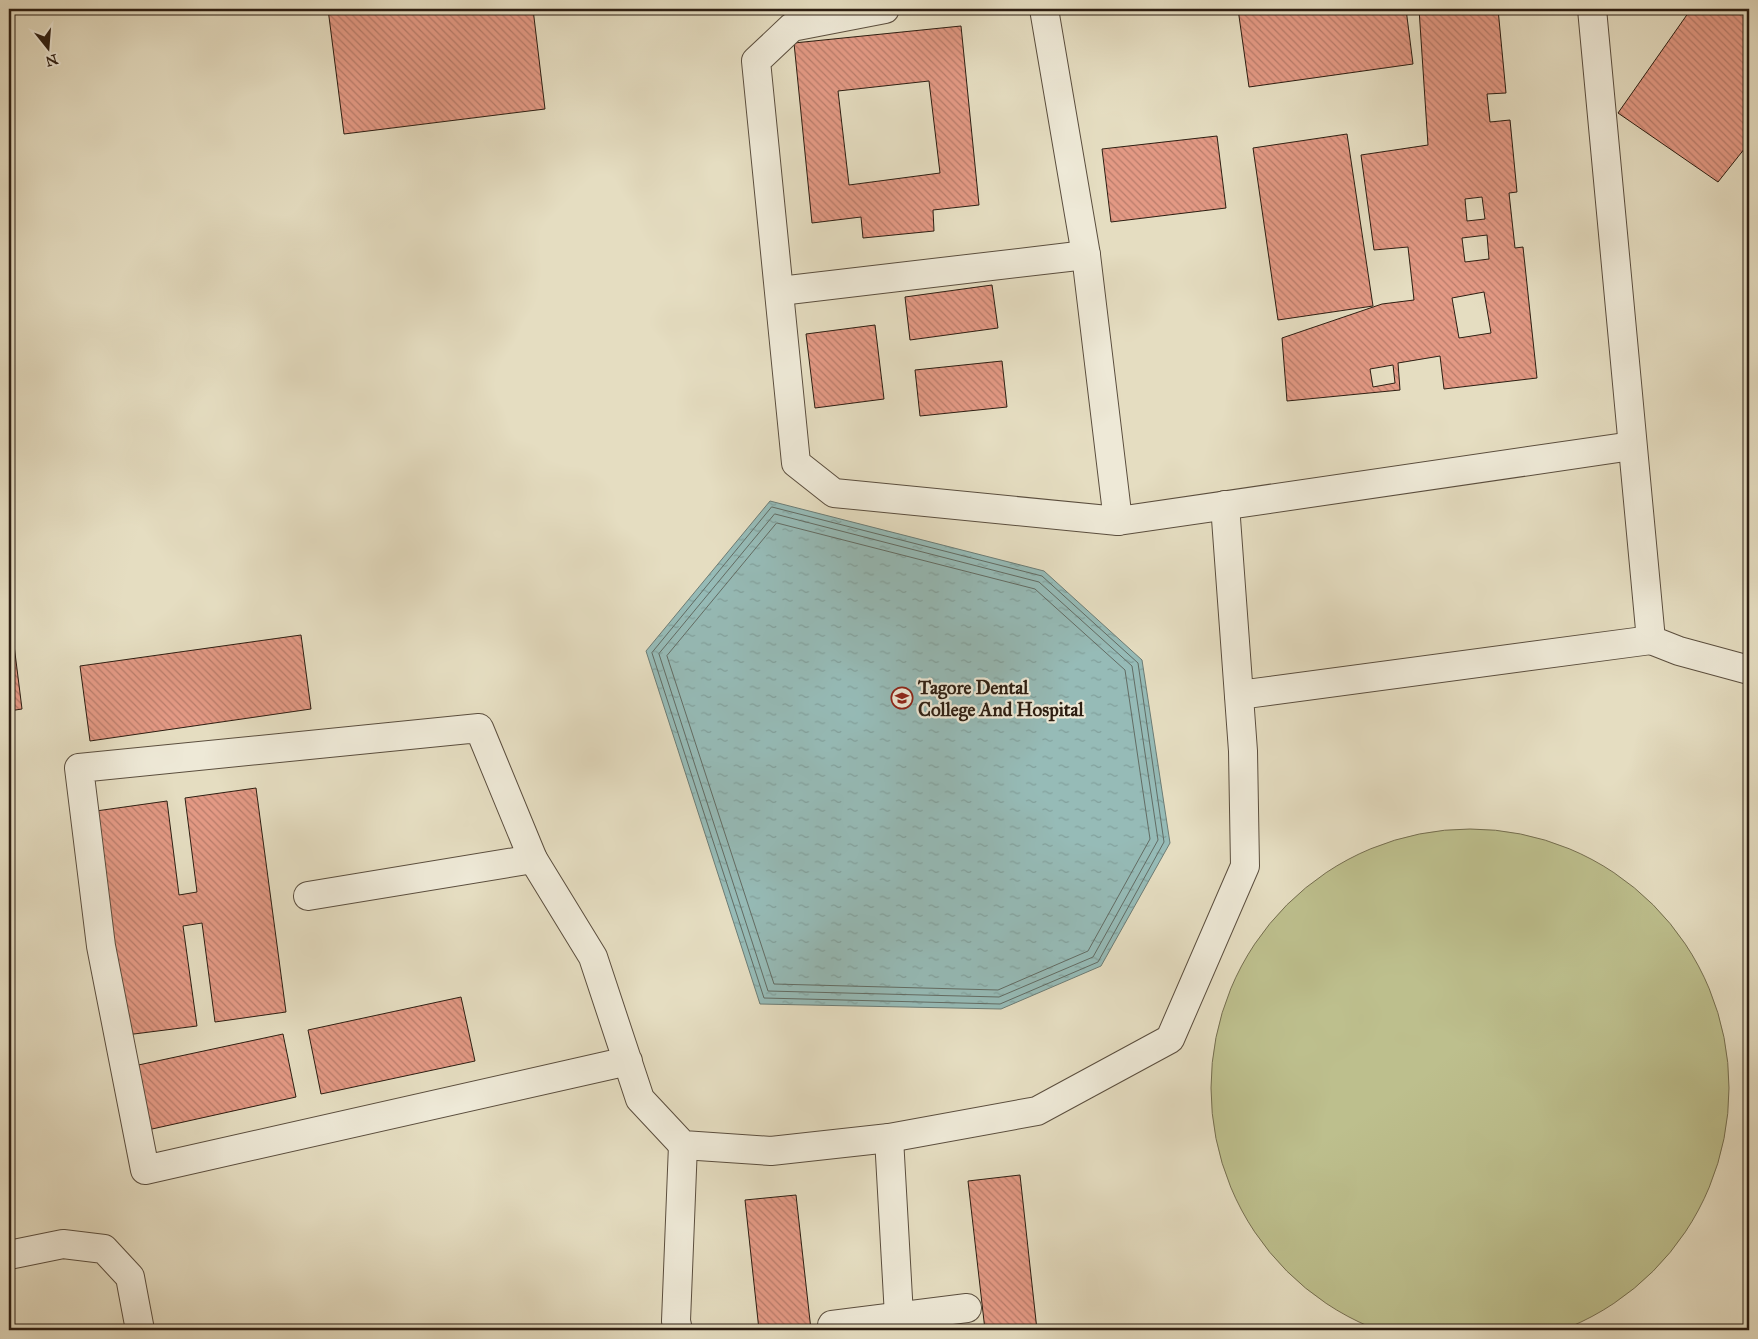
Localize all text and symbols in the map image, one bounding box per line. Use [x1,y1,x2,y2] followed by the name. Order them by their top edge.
[22,22,72,72] north arrow
[43,50,60,70] text: N
[917,676,1085,722] place label: Tagore Dental College And Hospital
[890,686,914,710] school or university icon: Tagore Dental College And Hospital

